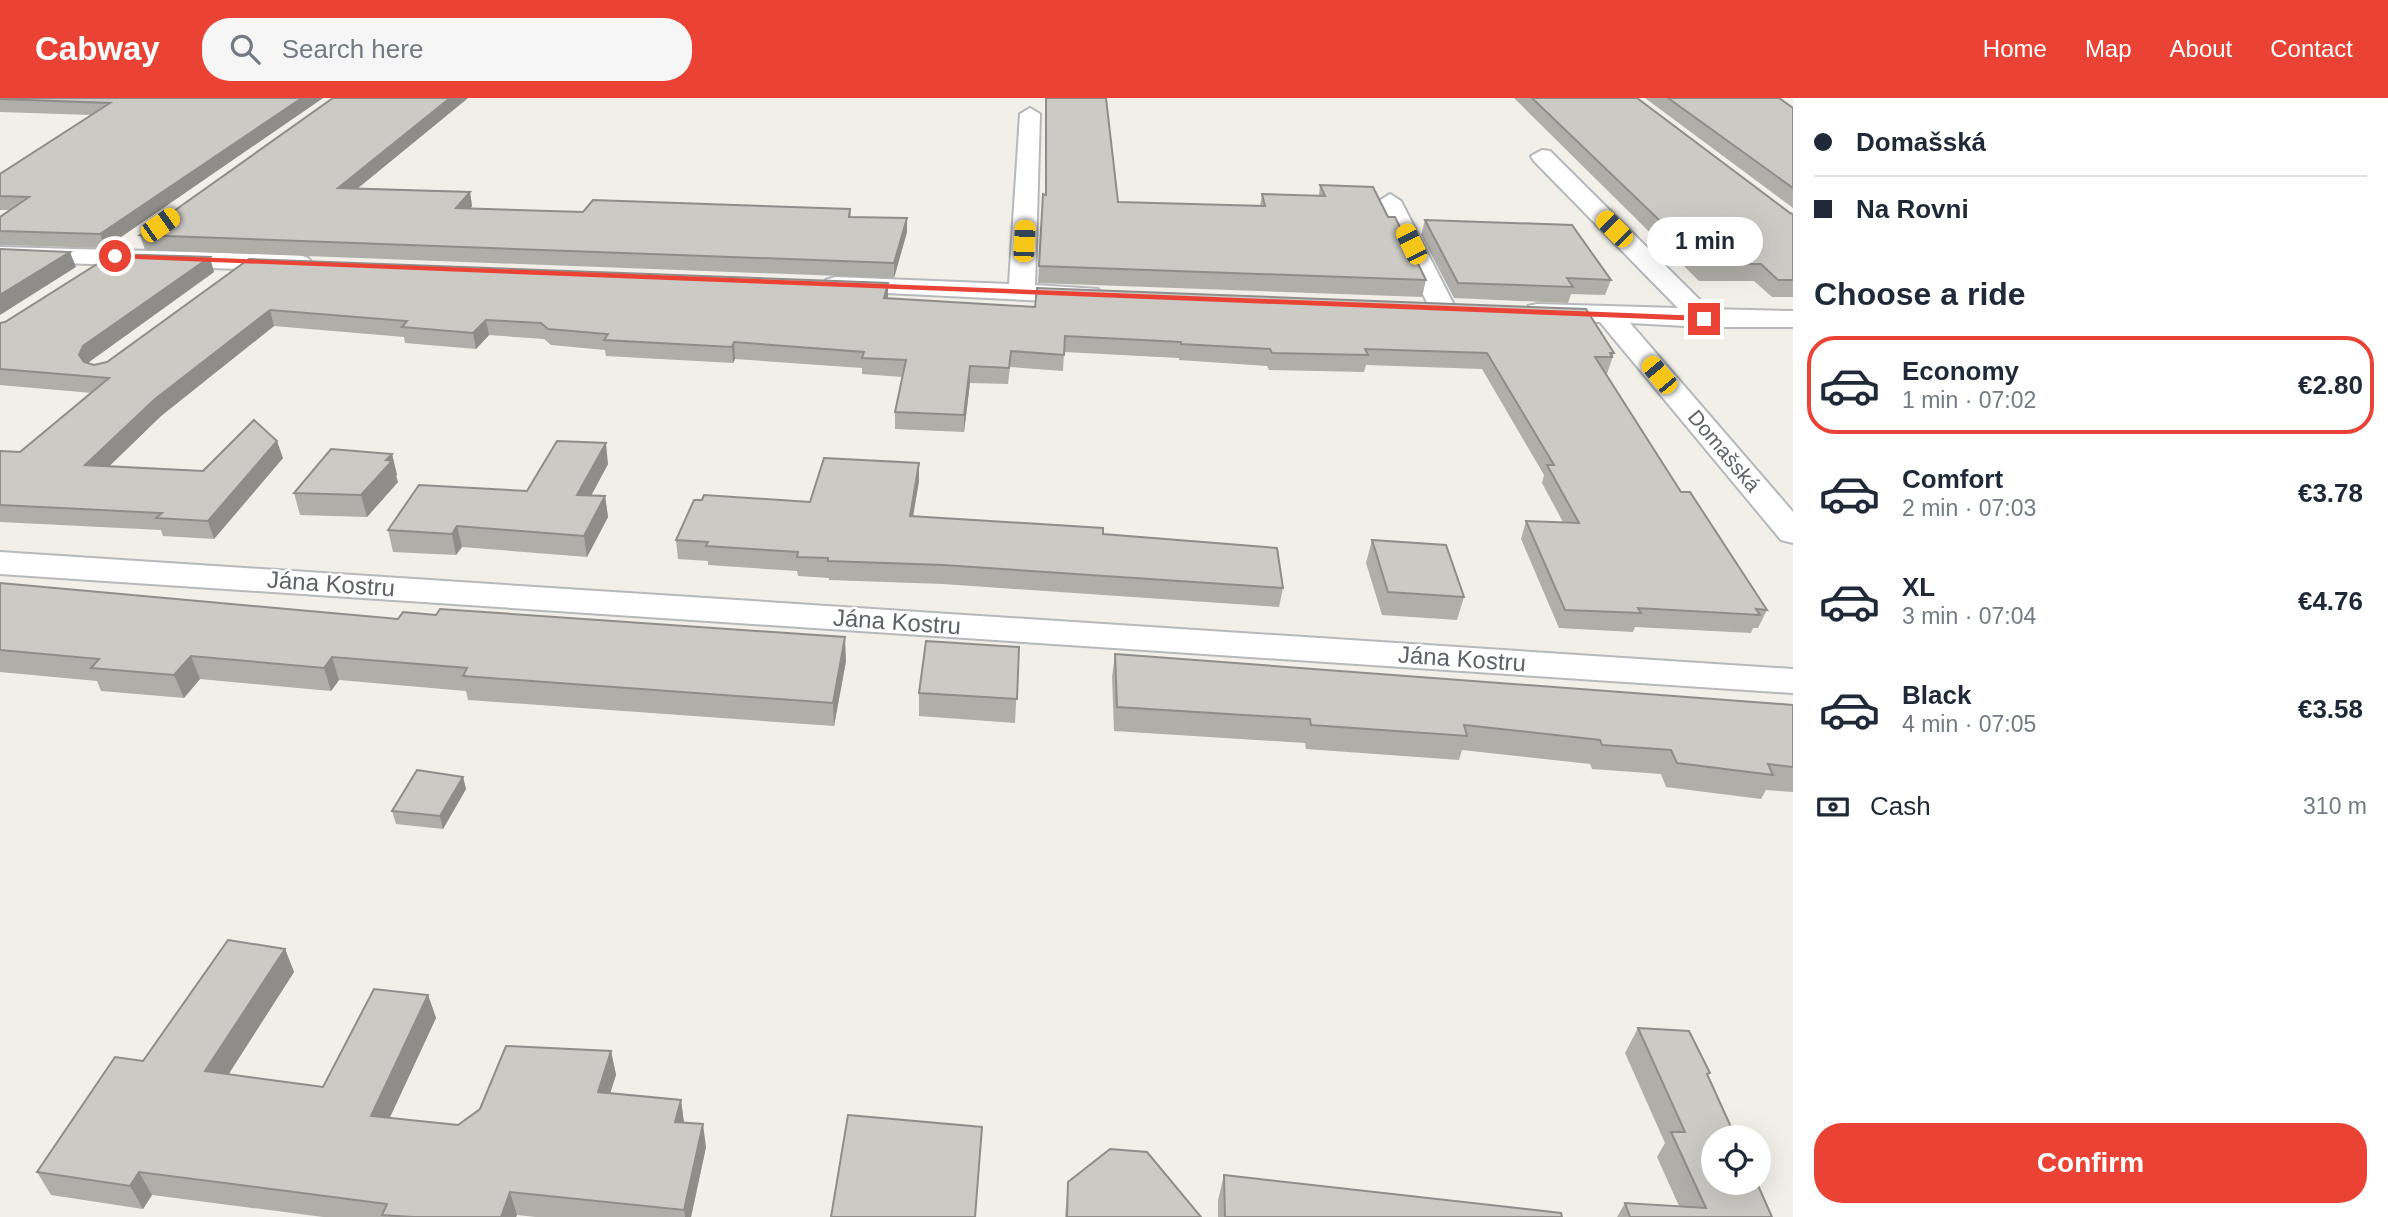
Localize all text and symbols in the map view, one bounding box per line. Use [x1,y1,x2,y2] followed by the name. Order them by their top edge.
[202,18,692,81] search box
[35,30,160,67] text: Cabway
[226,30,264,68] icon: search
[282,34,423,64] text: Search here
[1983,35,2047,62] text: Home
[2085,35,2132,62] text: Map
[2170,35,2232,62] text: About
[2270,35,2353,62] text: Contact
[1856,127,1986,157] text: Domašská
[1856,194,1969,224] text: Na Rovni
[137,204,184,246] car
[1592,207,1637,251] car
[1646,218,1762,266] callout: 1 min
[1013,219,1036,263] car
[1393,221,1430,267] car
[1675,228,1735,254] text: 1 min
[99,240,131,272] route start
[1814,276,2026,312] text: Choose a ride
[1688,303,1720,335] route end
[1638,352,1681,398] car
[1818,354,1881,417] icon: car
[1902,356,2019,386] text: Economy
[2298,370,2363,400] text: €2.80
[1902,387,2036,413] text: 1 min · 07:02
[1684,405,1765,496] street label: Domašská
[1818,462,1881,525] icon: car
[1902,464,2003,494] text: Comfort
[2298,478,2363,508] text: €3.78
[1902,495,2036,521] text: 2 min · 07:03
[266,566,396,601] street label: Jána Kostru
[1818,570,1881,633] icon: car
[1902,572,1935,602] text: XL
[2298,586,2363,616] text: €4.76
[1902,603,2036,629] text: 3 min · 07:04
[832,604,962,639] street label: Jána Kostru
[1397,641,1527,676] street label: Jána Kostru
[1818,678,1881,741] icon: car
[1902,680,1971,710] text: Black
[2298,694,2363,724] text: €3.58
[1902,711,2036,737] text: 4 min · 07:05
[1814,788,1852,826] icon: cash
[1870,791,1931,821] text: Cash
[2303,793,2367,819] text: 310 m
[1814,1123,2367,1203] button: Confirm
[1701,1125,1771,1195] map controls
[1701,1125,1771,1195] button: locate

